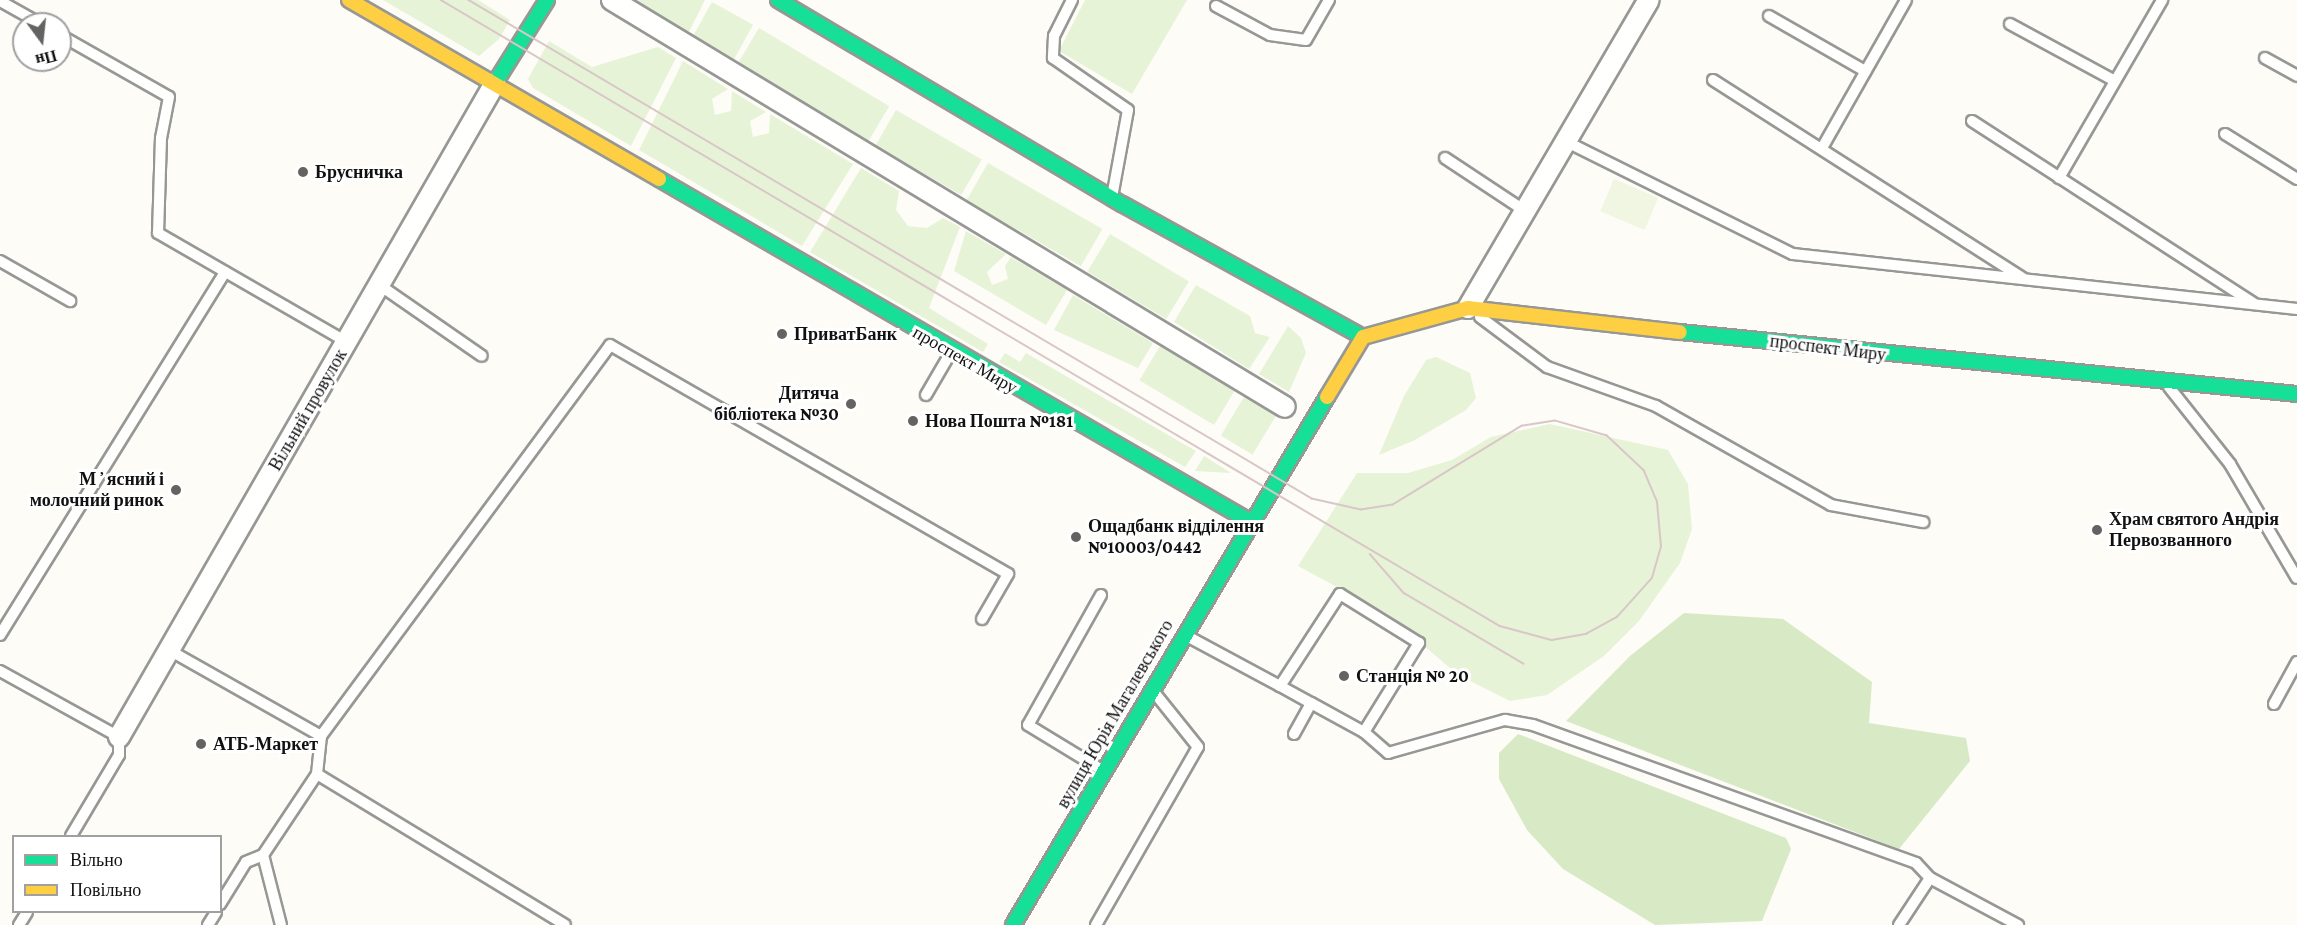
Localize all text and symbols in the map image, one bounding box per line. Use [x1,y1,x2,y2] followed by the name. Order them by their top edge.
[12,12,72,72] north arrow
[34,47,59,69] text: Пн
[315,161,403,183] place label: Брусничка
[296,165,310,179] marker: Брусничка
[909,321,1021,399] street label: проспект Миру
[794,323,897,345] place label: ПриватБанк
[775,327,789,341] marker: ПриватБанк
[1769,330,1887,366] street label: проспект Миру
[264,345,352,475] street label: Вільний провулок
[714,383,839,426] place label: Дитяча бібліотека №30
[844,397,858,411] marker: Дитяча бібліотека №30
[925,410,1073,432] place label: Нова Пошта №181
[906,414,920,428] marker: Нова Пошта №181
[30,469,164,512] place label: Мʼясний і молочний ринок
[169,483,183,497] marker: Мʼясний і молочний ринок
[2109,509,2279,552] place label: Храм святого Андрія Первозванного
[1088,516,1264,558] place label: Ощадбанк відділення №10003/0442
[2090,523,2104,537] marker: Храм святого Андрія Первозванного
[1069,530,1083,544] marker: Ощадбанк відділення №10003/0442
[1052,616,1178,812] street label: вулиця Юрія Магалевського
[1356,665,1469,687] place label: Станція № 20
[1337,669,1351,683] marker: Станція № 20
[213,733,318,755] place label: АТБ-Маркет
[194,737,208,751] marker: АТБ-Маркет
[12,835,222,913] legend
[70,850,123,870] text: Вільно
[70,880,141,900] text: Повільно

